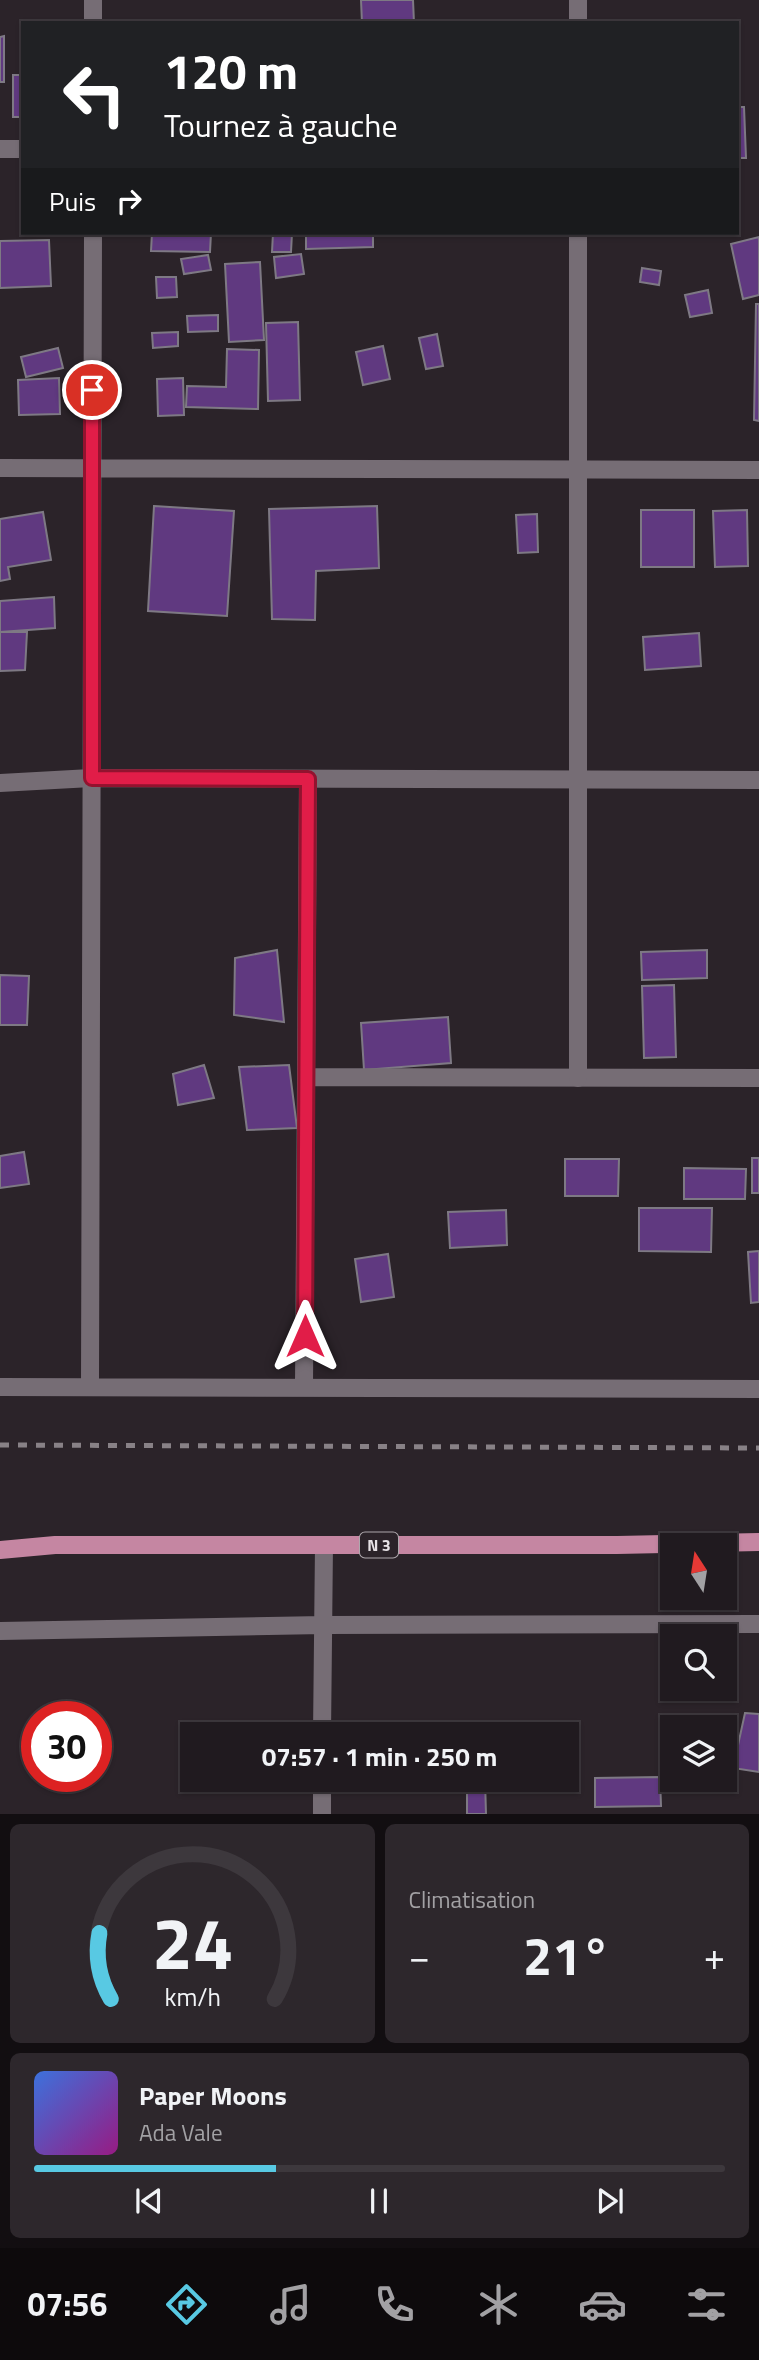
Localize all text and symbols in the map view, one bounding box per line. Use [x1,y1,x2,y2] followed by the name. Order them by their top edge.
[164,33,298,108] text: 120 m
[49,49,140,140] icon: left
[164,101,398,149] text: Tournez à gauche
[49,182,96,221] text: Puis
[110,182,148,220] icon: right
[62,360,122,420] pin
[73,371,111,409] icon: arrive
[268,1299,342,1373] position arrow
[360,1532,398,1558] road number: N 3
[660,1533,737,1610] north arrow
[660,1533,737,1792] map controls
[660,1624,737,1701] button: search
[21,1701,112,1792] speed limit sign: 30
[660,1715,737,1792] button: layers
[262,1737,497,1776] text: 07:57 · 1 min · 250 m
[409,1882,535,1917] text: Climatisation
[151,1888,233,1998] text: 24
[523,1916,610,1995] text: 21°
[409,1927,430,1985] text: −
[704,1927,725,1985] text: +
[164,1978,221,2016] text: km/h
[139,2076,287,2115] text: Paper Moons
[139,2115,223,2150] text: Ada Vale
[130,2182,168,2220] icon: previous
[360,2182,398,2220] icon: pause
[591,2182,629,2220] icon: next
[28,2280,107,2328] text: 07:56
[162,2280,211,2329] icon: directions
[266,2280,315,2329] icon: music
[370,2280,419,2329] icon: phone
[474,2280,523,2329] icon: climate
[578,2280,627,2329] icon: car
[682,2280,731,2329] icon: filters

